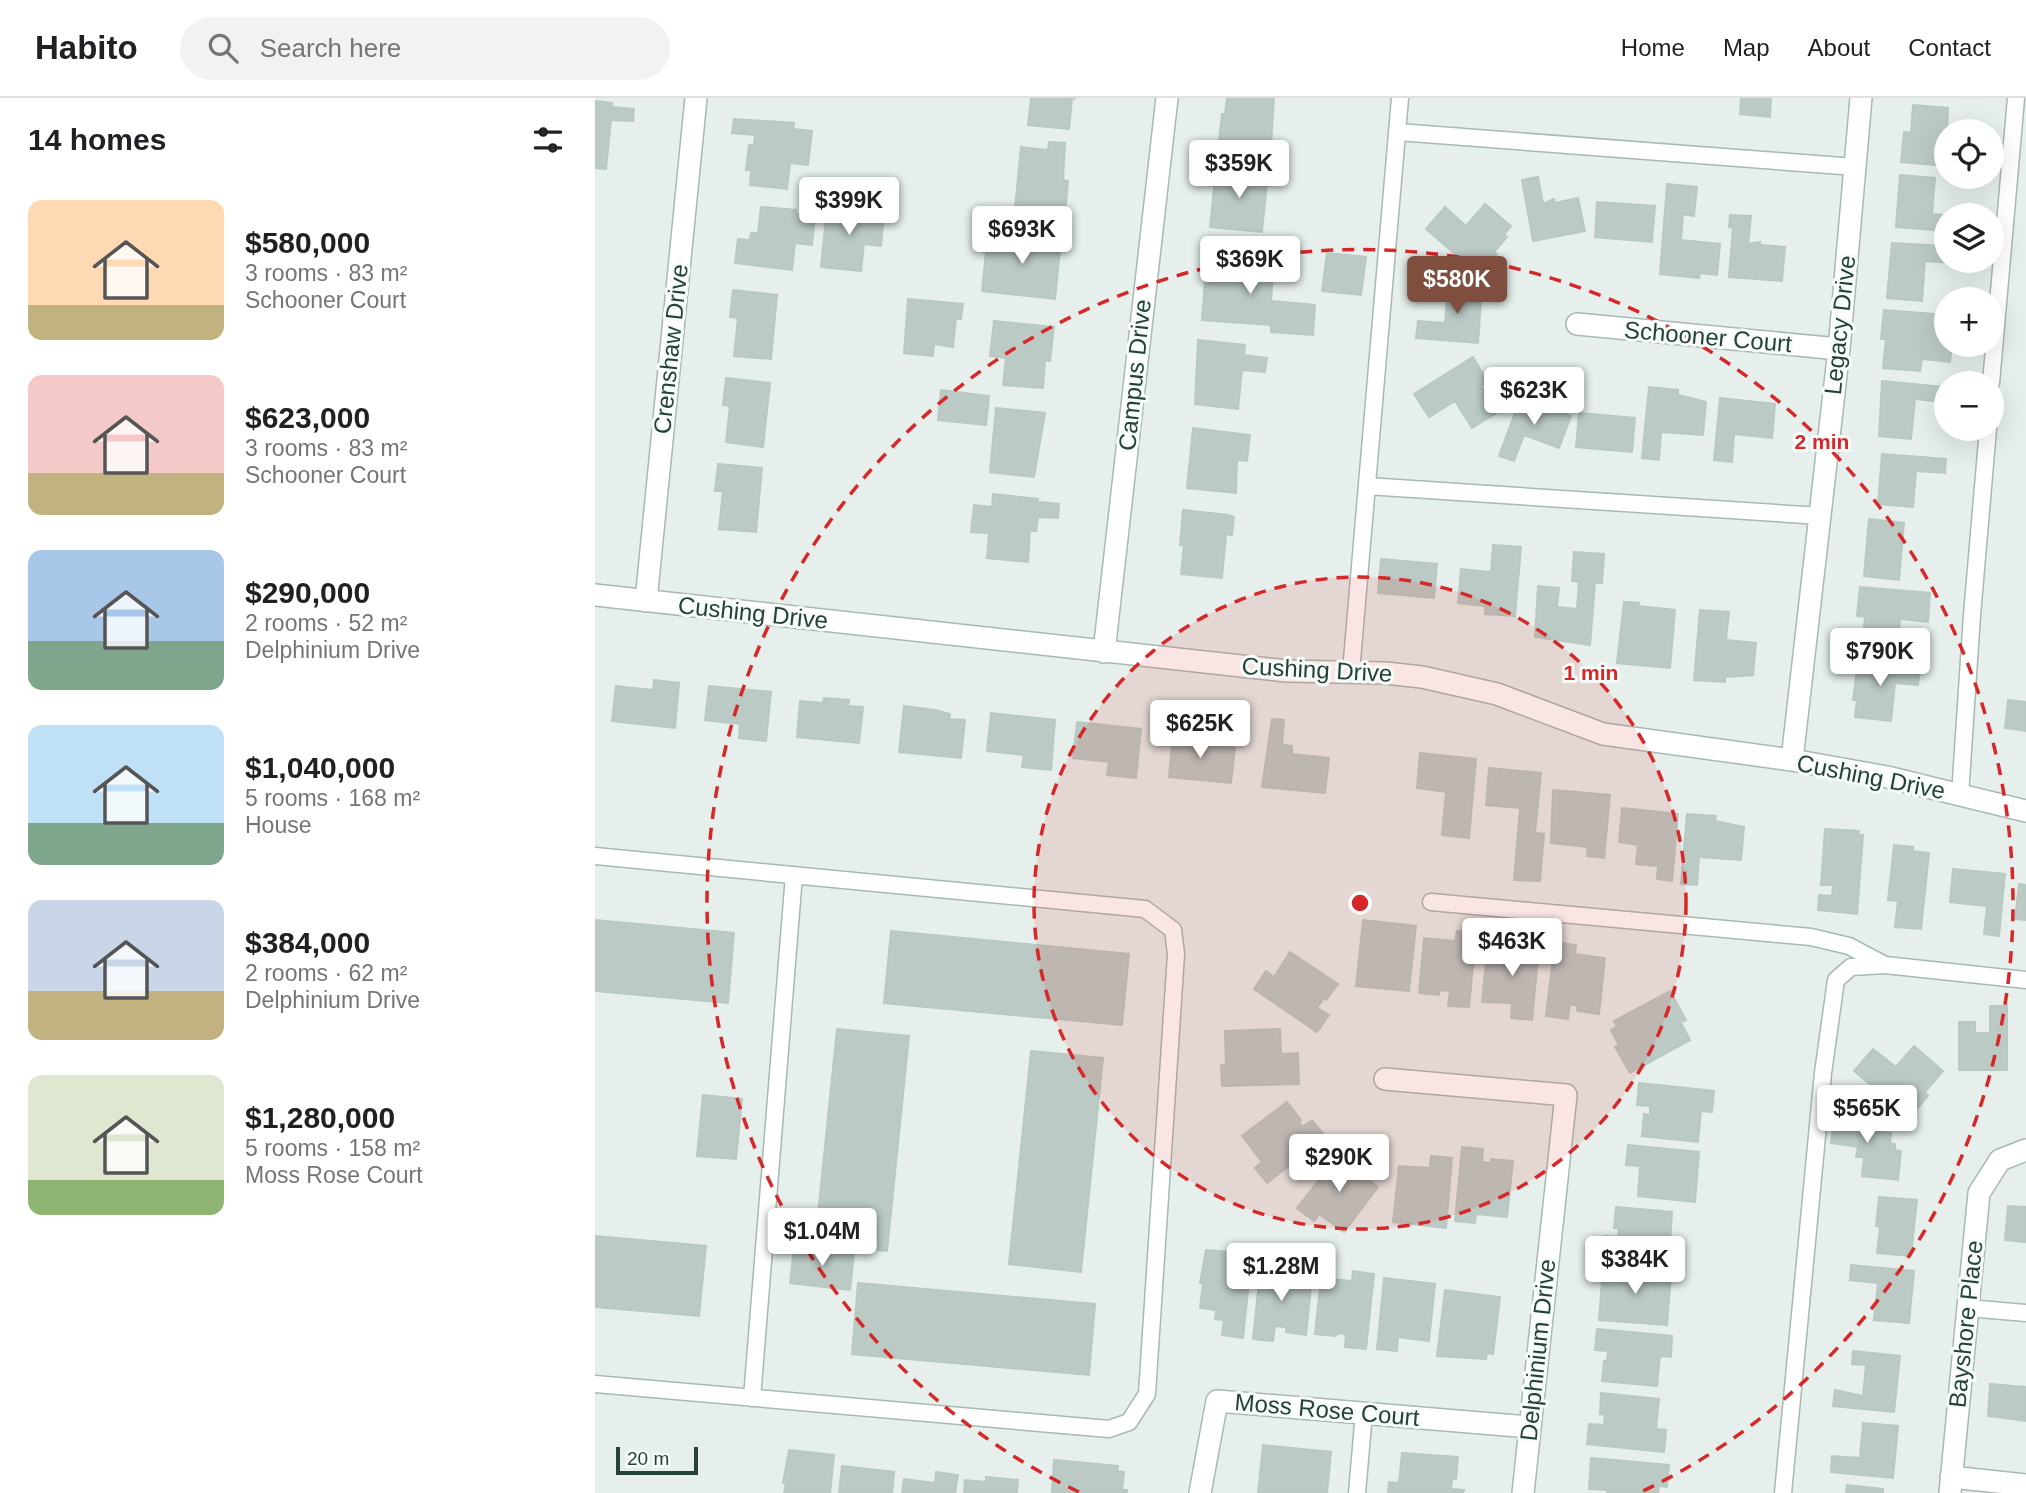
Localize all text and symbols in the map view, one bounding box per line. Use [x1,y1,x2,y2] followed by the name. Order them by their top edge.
[180,17,670,80] search box
[35,29,138,66] text: Habito
[204,29,242,67] icon: search
[260,33,401,63] text: Search here
[1621,34,1685,61] text: Home
[1723,34,1770,61] text: Map
[1808,34,1870,61] text: About
[1908,34,1991,61] text: Contact
[1934,119,2004,441] map controls
[1934,119,2004,189] button: locate
[529,121,567,159] icon: filters
[28,123,166,156] text: 14 homes
[1190,140,1288,200] pin: $359K
[1205,150,1273,176] text: $359K
[800,178,898,237] pin: $399K
[815,187,883,213] text: $399K
[1934,203,2004,273] button: layers
[973,206,1071,266] pin: $693K
[988,216,1056,242] text: $693K
[245,226,370,259] text: $580,000
[84,228,168,312] icon: home
[1201,236,1299,296] pin: $369K
[1216,246,1284,272] text: $369K
[1819,254,1860,396] street label: Legacy Drive
[1408,256,1506,316] pin: $580K
[245,260,407,286] text: 3 rooms · 83 m²
[648,263,693,435] street label: Crenshaw Drive
[1423,266,1491,292] text: $580K
[245,287,406,313] text: Schooner Court
[1934,287,2004,357] button: +
[1113,298,1156,452] street label: Campus Drive
[1623,316,1793,357] street label: Schooner Court
[1485,368,1583,427] pin: $623K
[1934,371,2004,441] button: −
[1500,377,1568,403] text: $623K
[245,401,370,434] text: $623,000
[84,403,168,487] icon: home
[1795,430,1849,453] text: 2 min
[245,435,407,461] text: 3 rooms · 83 m²
[245,462,406,488] text: Schooner Court
[245,576,370,609] text: $290,000
[84,578,168,662] icon: home
[677,591,829,634] street label: Cushing Drive
[245,610,407,636] text: 2 rooms · 52 m²
[1831,628,1929,688] pin: $790K
[245,637,420,663] text: Delphinium Drive
[1846,638,1914,664] text: $790K
[1241,652,1393,687] street label: Cushing Drive
[1564,661,1618,684] text: 1 min
[1151,700,1249,760] pin: $625K
[1166,710,1234,736] text: $625K
[1795,749,1948,804] street label: Cushing Drive
[245,751,395,784] text: $1,040,000
[84,753,168,837] icon: home
[245,785,420,811] text: 5 rooms · 168 m²
[245,812,311,838] text: House
[1348,891,1372,915] centre of rings
[1463,918,1561,978] pin: $463K
[245,926,370,959] text: $384,000
[84,928,168,1012] icon: home
[1478,928,1546,954] text: $463K
[245,960,407,986] text: 2 rooms · 62 m²
[245,987,420,1013] text: Delphinium Drive
[1818,1086,1916,1145] pin: $565K
[1833,1095,1901,1121] text: $565K
[245,1101,395,1134] text: $1,280,000
[84,1103,168,1187] icon: home
[1290,1134,1388,1194] pin: $290K
[245,1135,420,1161] text: 5 rooms · 158 m²
[1305,1144,1373,1170] text: $290K
[245,1162,423,1188] text: Moss Rose Court
[765,1208,879,1268] pin: $1.04M
[784,1218,860,1244] text: $1.04M
[1586,1236,1684,1296] pin: $384K
[1943,1239,1988,1409] street label: Bayshore Place
[1224,1244,1338,1303] pin: $1.28M
[1601,1246,1669,1272] text: $384K
[1243,1253,1319,1279] text: $1.28M
[1515,1258,1560,1442] street label: Delphinium Drive
[1234,1388,1421,1431] street label: Moss Rose Court
[616,1444,698,1476] scale bar
[627,1448,669,1469] text: 20 m

